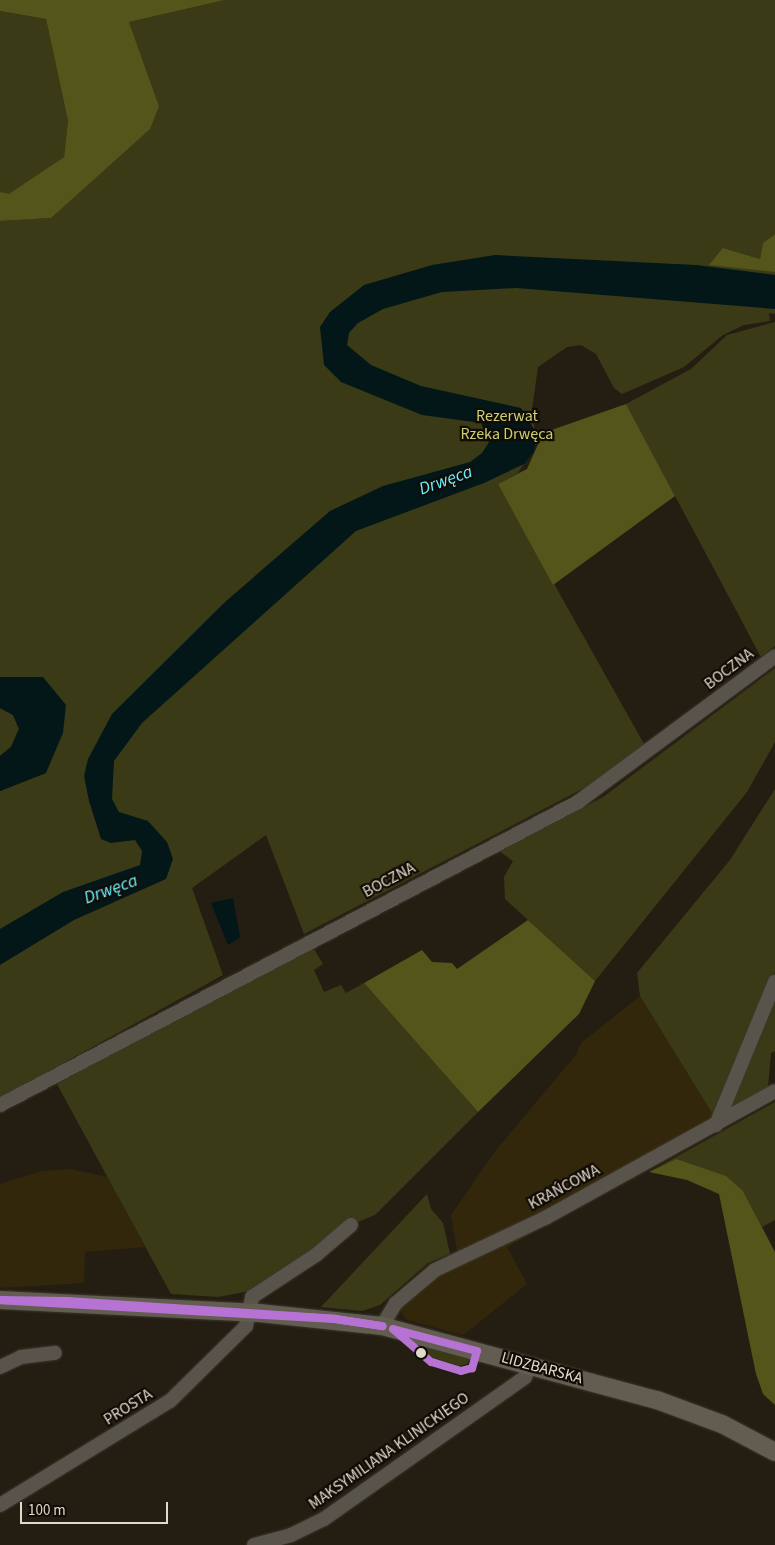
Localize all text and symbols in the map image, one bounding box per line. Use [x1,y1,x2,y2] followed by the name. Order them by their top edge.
[461,406,553,444] park label: Rezerwat Rzeka Drwęca
[416,461,476,501] water label: Drwęca
[701,644,757,694] street label: BOCZNA
[359,858,419,902] street label: BOCZNA
[81,870,141,910] water label: Drwęca
[525,1160,603,1214] street label: KRAŃCOWA
[416,1348,426,1358] unlabelled marker
[499,1348,585,1388] street label: LIDZBARSKA
[100,1385,156,1429] street label: PROSTA
[305,1388,473,1514] street label: MAKSYMILIANA KLINICKIEGO
[22,1492,170,1524] scale bar
[28,1500,66,1521] text: 100 m

